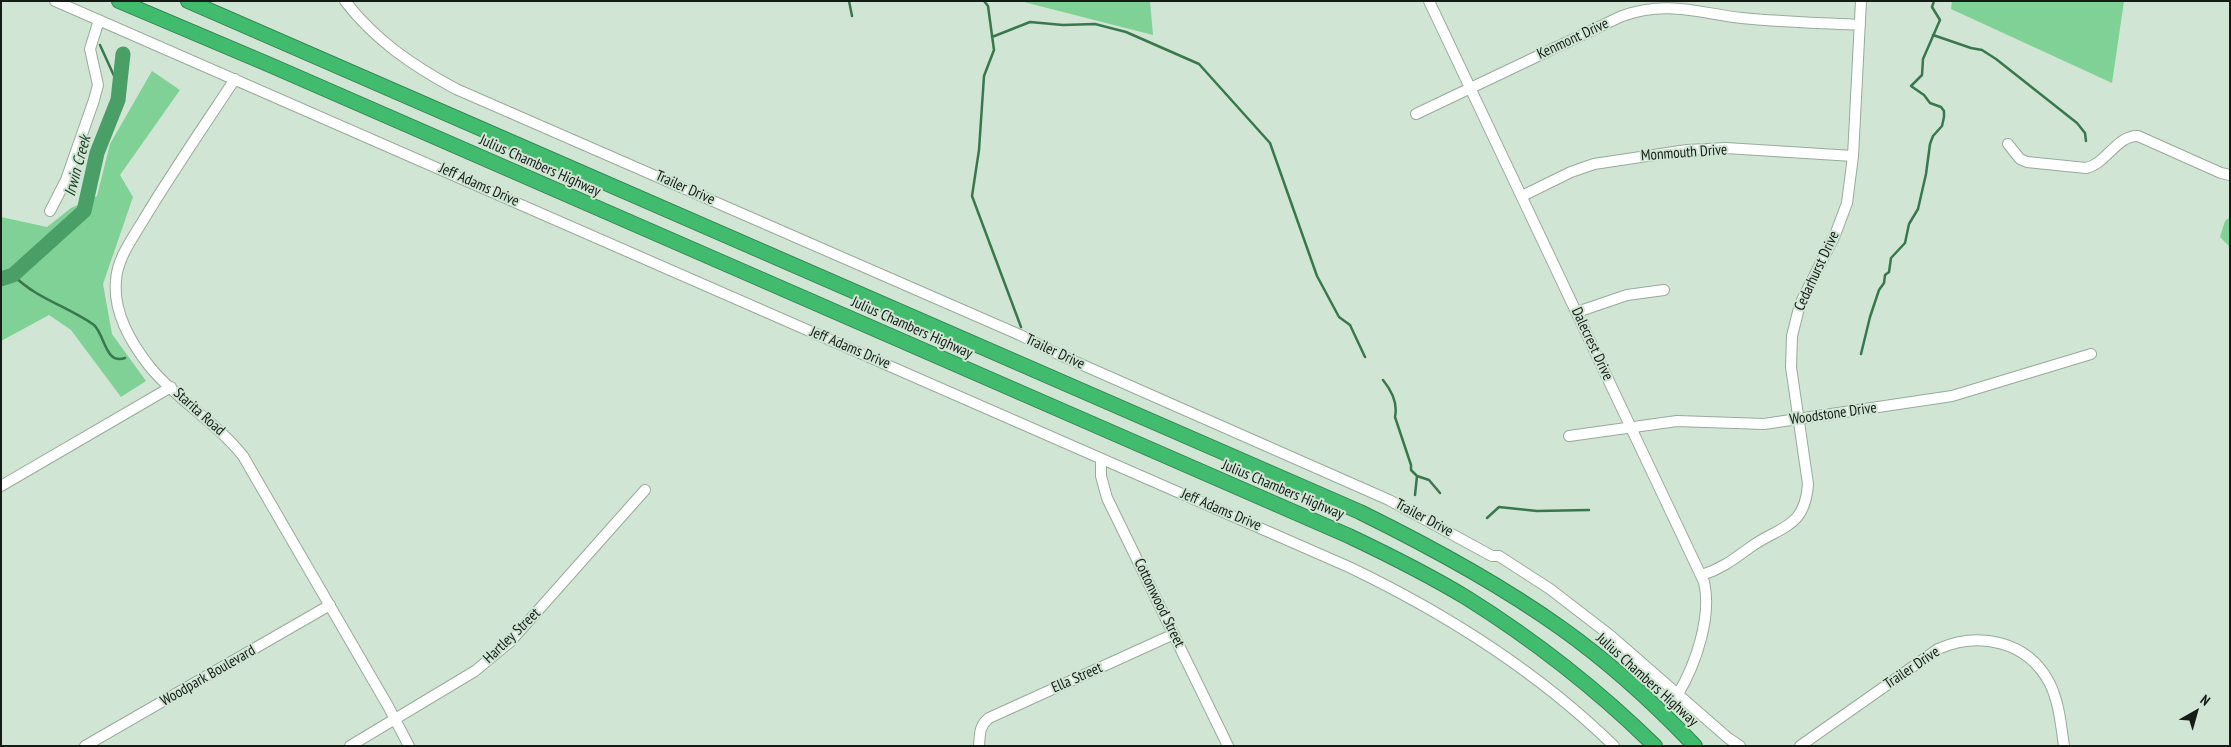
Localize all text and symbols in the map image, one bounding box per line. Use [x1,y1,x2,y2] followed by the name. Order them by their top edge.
[1534,15,1612,63] street label: Kenmont Drive
[477,131,603,201] street label: Julius Chambers Highway
[61,133,95,199] water label: Irwin Creek
[1640,141,1728,165] street label: Monmouth Drive
[436,159,522,211] street label: Jeff Adams Drive
[653,167,717,209] street label: Trailer Drive
[1791,228,1843,314] street label: Cedarhurst Drive
[849,293,975,363] street label: Julius Chambers Highway
[1567,305,1617,383] street label: Dalecrest Drive
[807,323,893,373] street label: Jeff Adams Drive
[1023,331,1087,373] street label: Trailer Drive
[170,384,228,440] street label: Starita Road
[1788,399,1878,429] street label: Woodstone Drive
[1219,456,1347,524] street label: Julius Chambers Highway
[1178,485,1264,535] street label: Jeff Adams Drive
[1392,495,1456,541] street label: Trailer Drive
[1130,556,1188,650] street label: Cottonwood Street
[480,605,544,667] street label: Hartley Street
[1592,630,1702,730] street label: Julius Chambers Highway
[157,642,259,710] street label: Woodpark Boulevard
[1881,643,1943,693] street label: Trailer Drive
[1049,659,1105,697] street label: Ella Street
[2171,687,2221,737] north arrow
[2197,691,2214,710] text: N

